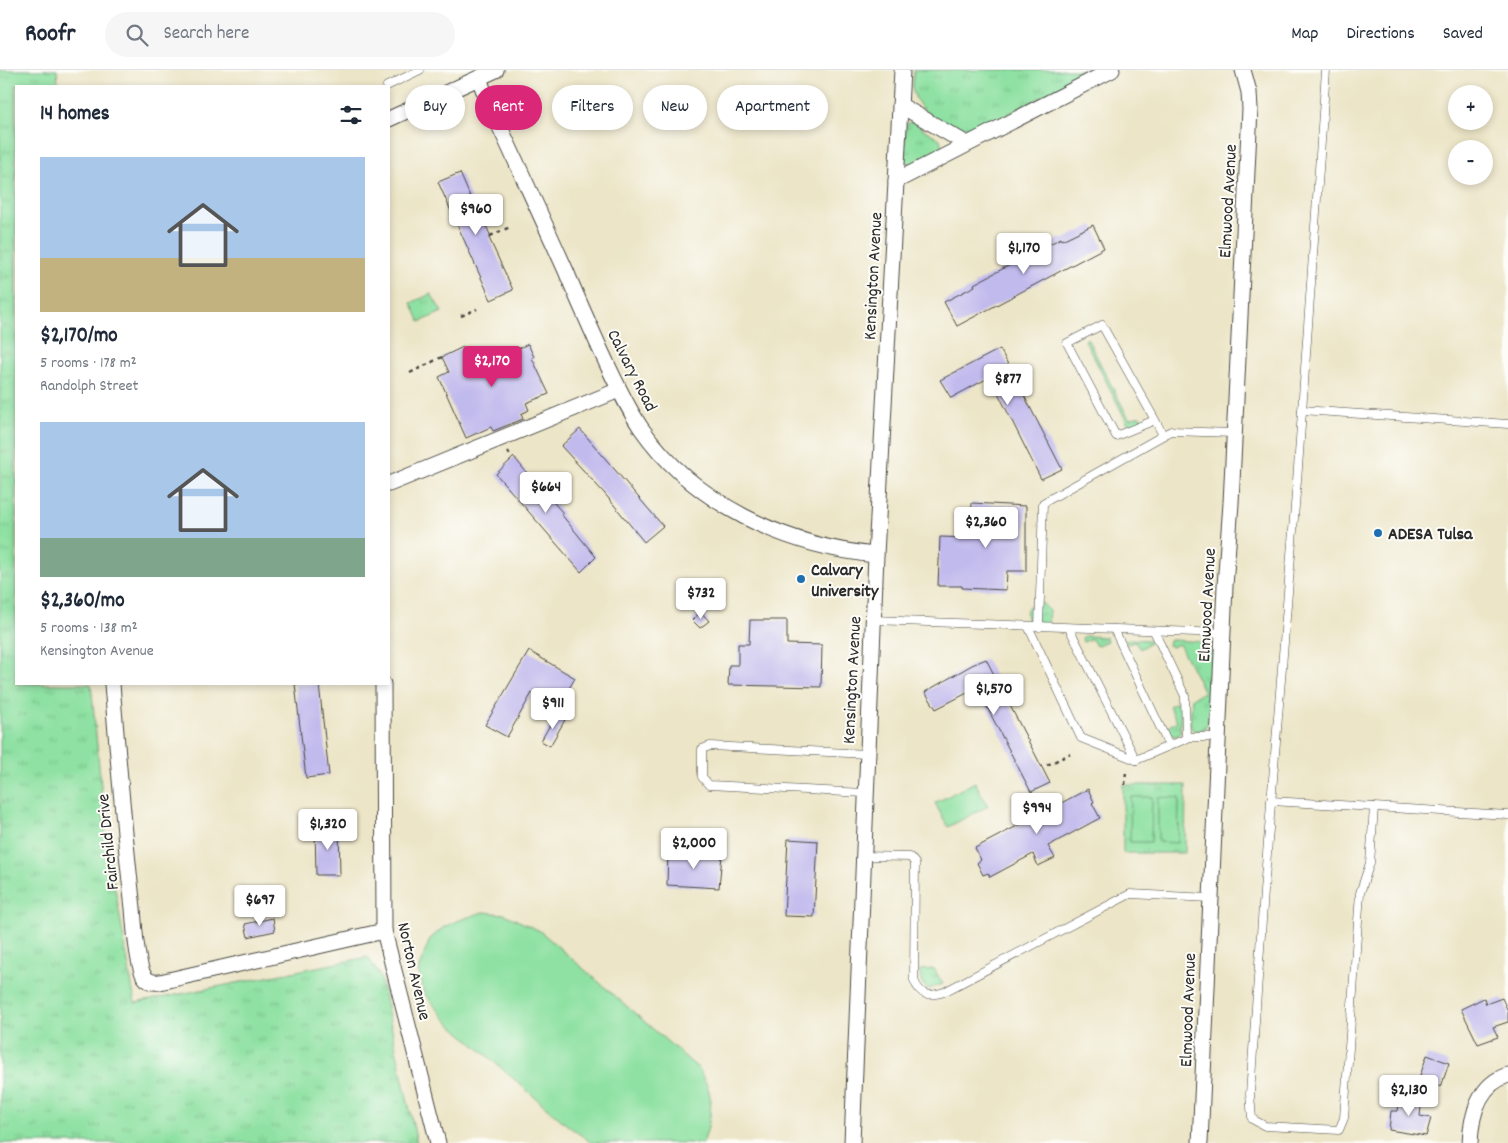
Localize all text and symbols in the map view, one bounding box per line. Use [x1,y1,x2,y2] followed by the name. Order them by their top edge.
[105,12,455,57] search box
[25,18,75,52] text: Roofr
[123,21,151,49] icon: search
[163,21,249,48] text: Search here
[1291,22,1318,47] text: Map
[1346,22,1415,47] text: Directions
[1443,22,1483,47] text: Saved
[405,85,465,130] chip: Buy
[475,85,542,130] chip: Rent
[552,85,633,130] chip: Filters
[643,85,707,130] chip: New
[717,85,828,130] chip: Apartment
[1448,85,1493,185] map controls
[1448,85,1493,130] button: +
[40,100,110,130] text: 14 homes
[337,101,365,129] icon: filters
[1448,140,1493,185] button: −
[1214,143,1245,259] street label: Elmwood Avenue
[158,190,248,280] icon: home
[446,194,506,236] pin: $960
[460,198,492,221] text: $960
[859,212,890,341] street label: Kensington Avenue
[983,232,1065,275] pin: $1,170
[1007,237,1041,260] text: $1,170
[40,322,118,352] text: $2,170/mo
[599,326,662,417] street label: Calvary Road
[451,346,533,388] pin: $2,170
[474,350,510,373] text: $2,170
[40,352,137,375] text: 5 rooms · 178 m²
[978,364,1038,406] pin: $877
[995,368,1021,391] text: $877
[40,375,138,398] text: Randolph Street
[158,455,248,545] icon: home
[516,472,576,514] pin: $664
[531,476,561,499] text: $664
[945,506,1027,549] pin: $2,360
[965,511,1007,534] text: $2,360
[1388,523,1473,548] place label: ADESA Tulsa
[1372,527,1384,539] marker: ADESA Tulsa
[1193,547,1224,663] street label: Elmwood Avenue
[811,559,879,605] place label: Calvary University
[795,573,807,585] marker: Calvary University
[671,578,731,620] pin: $732
[687,582,715,605] text: $732
[40,587,125,617] text: $2,360/mo
[838,616,869,745] street label: Kensington Avenue
[40,617,137,640] text: 5 rooms · 138 m²
[40,640,154,663] text: Kensington Avenue
[953,674,1035,716] pin: $1,570
[976,678,1012,701] text: $1,570
[523,688,583,730] pin: $911
[542,692,564,715] text: $911
[92,792,127,891] street label: Fairchild Drive
[1007,792,1067,835] pin: $994
[1022,797,1052,820] text: $994
[287,808,369,851] pin: $1,320
[309,813,347,836] text: $1,320
[653,828,735,870] pin: $2,000
[672,832,716,855] text: $2,000
[230,884,290,927] pin: $697
[245,889,275,912] text: $697
[389,920,436,1023] street label: Norton Avenue
[1175,952,1204,1068] street label: Elmwood Avenue
[1368,1074,1450,1117] pin: $2,130
[1390,1079,1428,1102] text: $2,130

